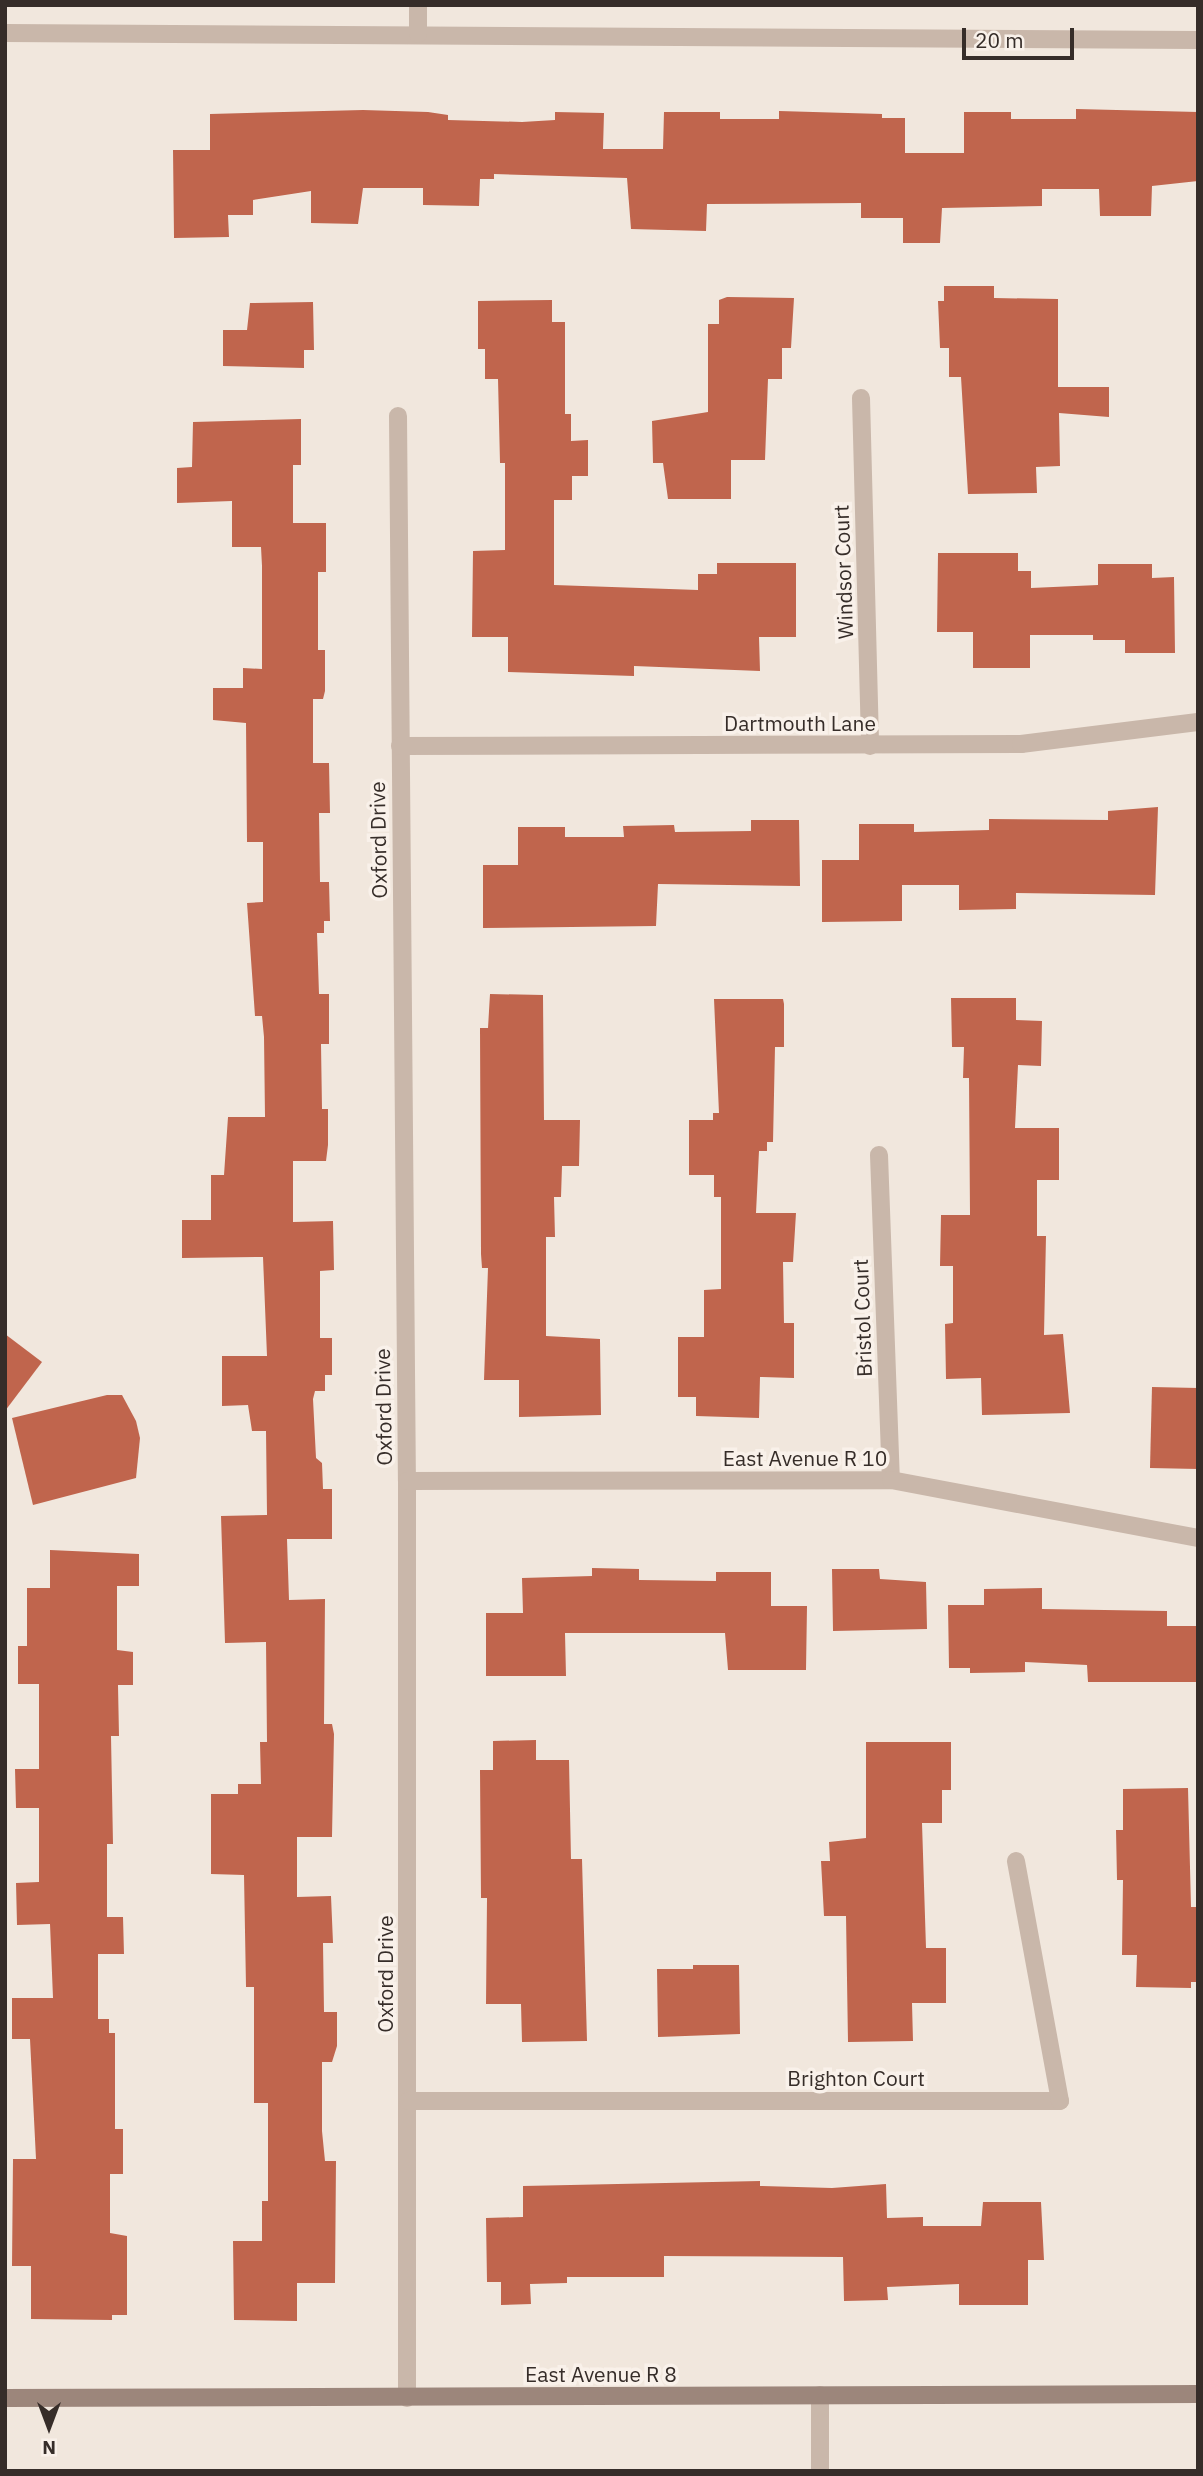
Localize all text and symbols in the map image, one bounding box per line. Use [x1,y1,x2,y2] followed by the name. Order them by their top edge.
[965,14,1077,58] scale bar
[975,26,1024,54] text: 20 m
[828,504,858,640] street label: Windsor Court
[724,710,876,736] street label: Dartmouth Lane
[364,781,392,899] street label: Oxford Drive
[847,1258,877,1378] street label: Bristol Court
[369,1348,397,1466] street label: Oxford Drive
[723,1445,887,1471] street label: East Avenue R 10
[372,1915,398,2033] street label: Oxford Drive
[787,2065,925,2091] street label: Brighton Court
[525,2361,677,2387] street label: East Avenue R 8
[14,2392,84,2462] north arrow
[42,2436,56,2460] text: N

